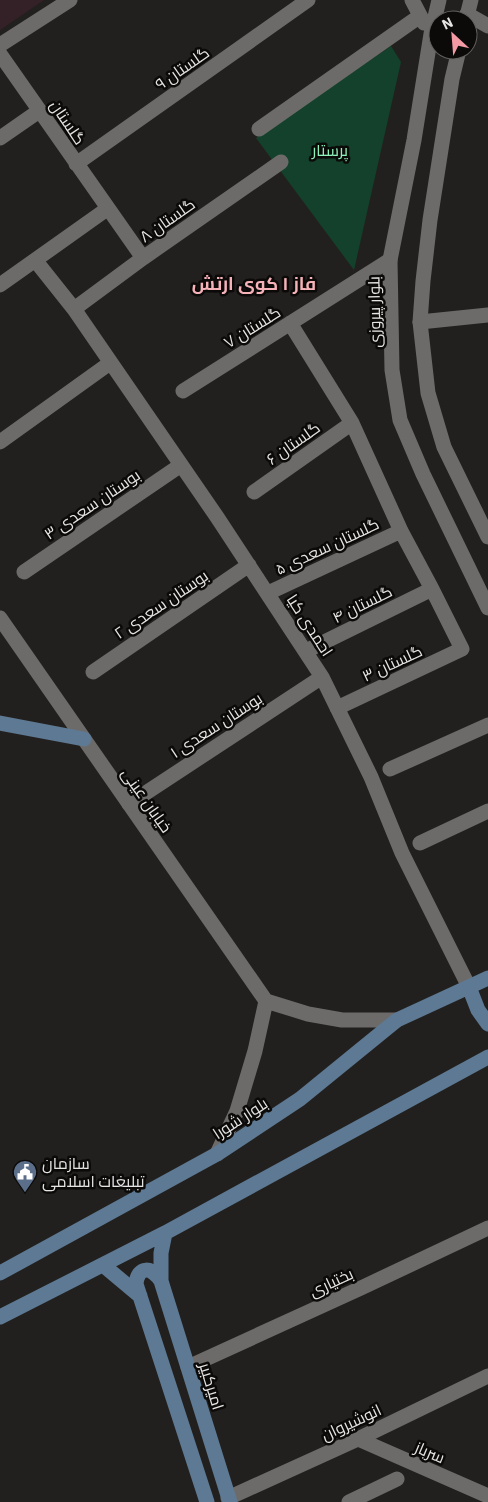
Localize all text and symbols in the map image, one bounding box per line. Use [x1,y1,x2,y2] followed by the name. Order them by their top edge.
[428,10,478,60] north arrow
[439,13,456,34] text: N
[151,42,214,95] street label: گلستان ۹
[45,96,90,149] street label: گلستان
[311,140,349,162] park label: پرستار
[135,194,199,247] street label: گلستان ۸
[192,272,316,295] district label: فاز ۱ کوی ارتش
[363,276,387,348] street label: بلوار پیروزی
[220,302,285,353] street label: گلستان ۷
[262,417,324,470] street label: گلستان ۶
[40,465,144,544] street label: بوستان سعدی ۳
[272,513,382,580] street label: گلستان سعدی ۵
[110,565,212,644] street label: بوستان سعدی ۲
[329,581,396,628] street label: گلستان ۴
[282,590,337,660] street label: احمدی کیا
[359,640,426,687] street label: گلستان ۳
[166,688,266,763] street label: بوستان سعدی ۱
[117,764,177,837] street label: خیابان عینی
[209,1093,271,1143] street label: بلوار شورا
[42,1153,145,1192] place label: سازمان تبلیغات اسلامی
[12,1159,38,1193] public building icon: سازمان تبلیغات اسلامی
[306,1263,357,1302] street label: بختیاری
[195,1359,229,1412] street label: امیرکبیر
[318,1399,385,1446] street label: انوشیروان
[411,1436,448,1467] street label: سرباز

